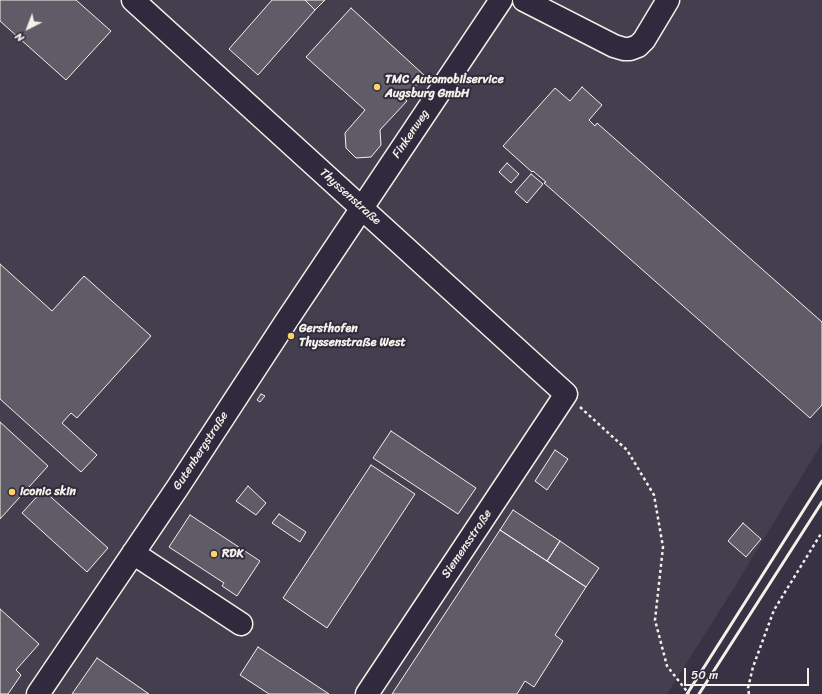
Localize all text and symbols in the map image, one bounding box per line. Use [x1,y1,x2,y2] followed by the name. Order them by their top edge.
[8,8,48,48] north arrow
[10,28,29,47] text: N
[385,73,504,101] place label: TMC Automobilservice Augsburg GmbH
[372,82,382,92] marker: TMC Automobilservice Augsburg GmbH
[390,107,432,161] street label: Finkenweg
[316,166,384,228] street label: Thyssenstraße
[299,322,406,350] place label: Gersthofen Thyssenstraße West
[286,331,296,341] marker: Gersthofen Thyssenstraße West
[170,409,232,493] street label: Gutenbergstraße
[20,485,76,499] place label: iconic skin
[7,487,17,497] marker: iconic skin
[439,507,495,581] street label: Siemensstraße
[222,547,244,561] place label: RDK
[209,549,219,559] marker: RDK
[686,660,811,686] scale bar
[691,664,718,686] text: 50 m

